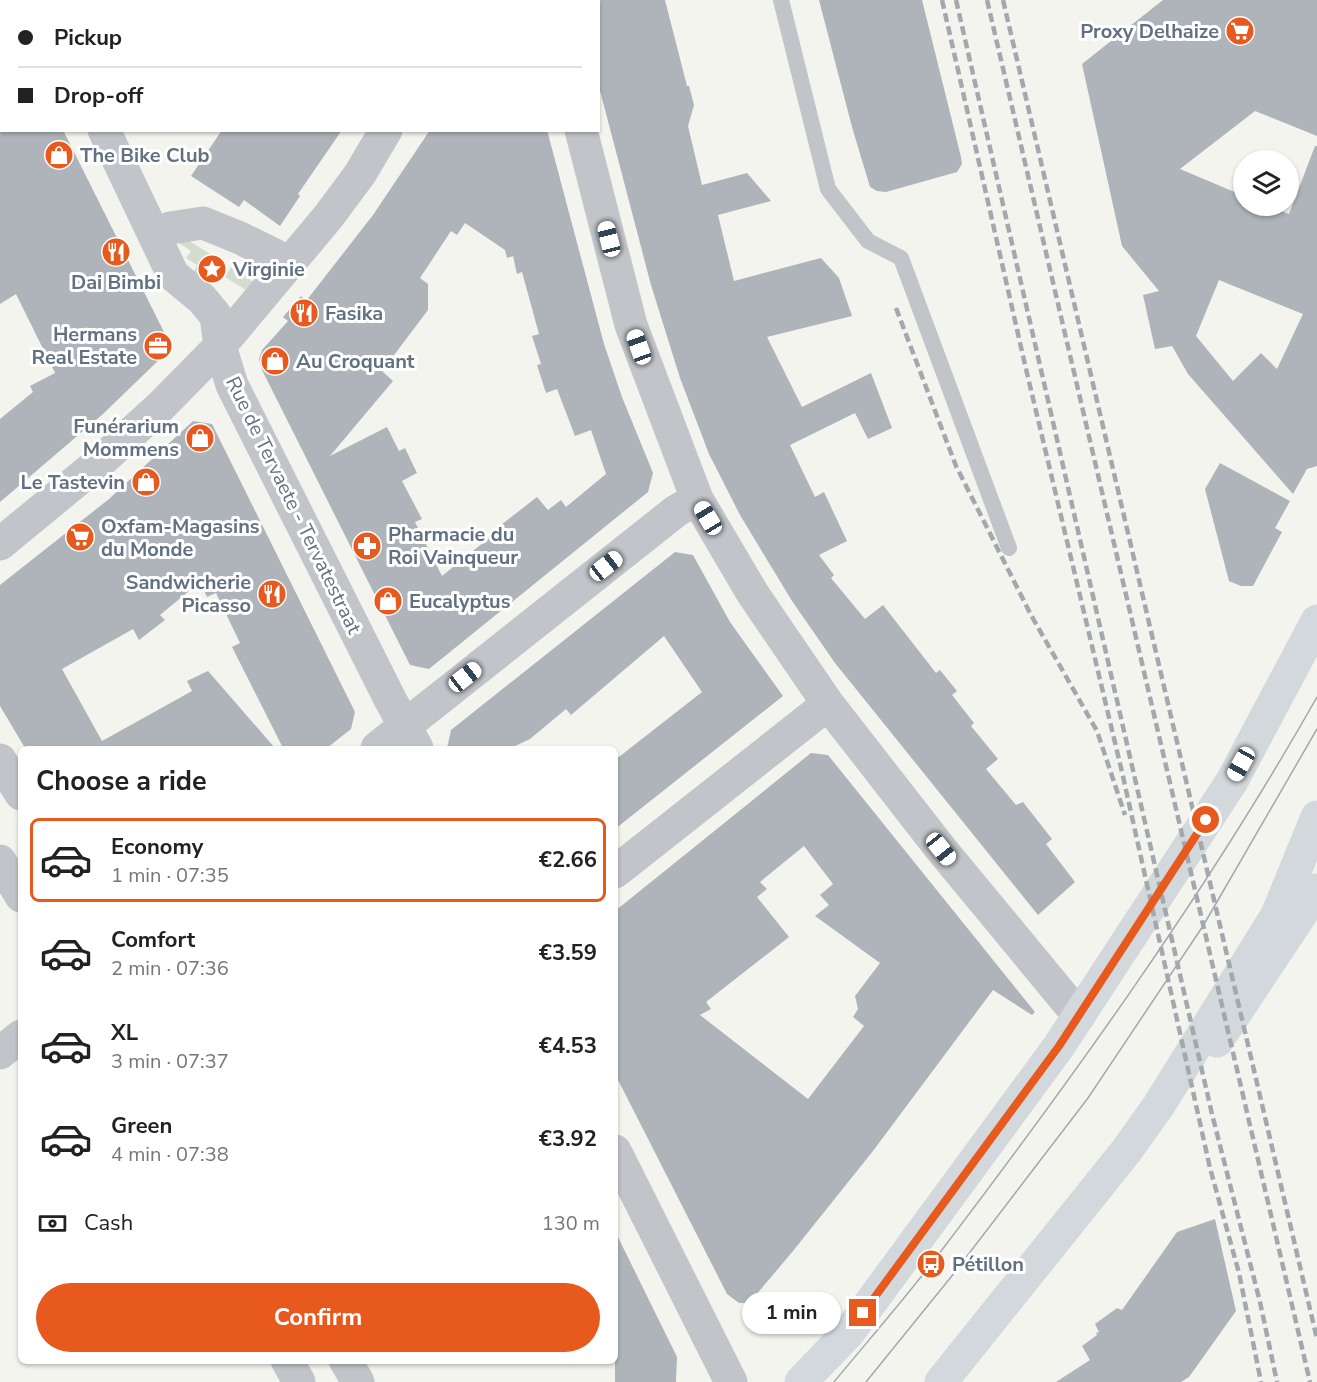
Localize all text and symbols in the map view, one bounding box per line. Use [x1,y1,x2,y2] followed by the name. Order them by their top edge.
[1224,15,1256,47] supermarket icon: Proxy Delhaize
[1080,18,1219,45] place label: Proxy Delhaize
[54,23,122,53] text: Pickup
[54,81,143,111] text: Drop-off
[43,139,75,171] shop icon: The Bike Club
[80,142,210,169] place label: The Bike Club
[1233,150,1299,216] map controls
[1233,150,1299,216] button: layers
[596,219,622,259] car
[100,236,132,268] restaurant icon: Dai Bimbi
[196,253,228,285] place icon: Virginie
[232,256,305,283] place label: Virginie
[71,269,161,296] place label: Dai Bimbi
[288,297,320,329] restaurant icon: Fasika
[325,300,383,327] place label: Fasika
[31,321,137,371] place label: Hermans Real Estate
[624,327,654,367] car
[142,330,174,362] office icon: Hermans Real Estate
[259,345,291,377] shop icon: Au Croquant
[296,348,415,375] place label: Au Croquant
[219,372,368,639] street label: Rue de Tervaete - Tervatestraat
[73,413,179,463] place label: Funérarium Mommens
[184,422,216,454] shop icon: Funérarium Mommens
[130,466,162,498] shop icon: Le Tastevin
[21,469,125,496] place label: Le Tastevin
[691,498,725,538] car
[101,513,260,563] place label: Oxfam-Magasins du Monde
[64,521,96,553] supermarket icon: Oxfam-Magasins du Monde
[388,521,518,571] place label: Pharmacie du Roi Vainqueur
[351,530,383,562] pharmacy icon: Pharmacie du Roi Vainqueur
[586,548,626,584] car
[126,569,251,619] place label: Sandwicherie Picasso
[256,578,288,610] restaurant icon: Sandwicherie Picasso
[372,585,404,617] shop icon: Eucalyptus
[409,588,511,615] place label: Eucalyptus
[445,659,485,695] car
[1224,744,1258,784] car
[36,763,207,800] text: Choose a ride
[1192,806,1219,833] route start
[923,829,959,869] car
[111,832,203,862] text: Economy
[39,833,93,887] icon: car
[539,845,597,875] text: €2.66
[111,862,229,889] text: 1 min · 07:35
[111,925,195,955] text: Comfort
[39,926,93,980] icon: car
[539,938,597,968] text: €3.59
[111,955,229,982] text: 2 min · 07:36
[111,1018,138,1048] text: XL
[39,1019,93,1073] icon: car
[539,1031,597,1061] text: €4.53
[111,1048,229,1075] text: 3 min · 07:37
[111,1111,172,1141] text: Green
[39,1112,93,1166] icon: car
[539,1124,597,1154] text: €3.92
[111,1141,229,1168] text: 4 min · 07:38
[36,1207,69,1240] icon: cash
[84,1208,133,1238] text: Cash
[542,1210,600,1237] text: 130 m
[915,1248,947,1280] bus stop icon: Pétillon
[952,1251,1024,1278] place label: Pétillon
[36,1283,600,1352] button: Confirm
[743,1292,842,1334] callout: 1 min
[766,1299,817,1326] text: 1 min
[849,1299,876,1326] route end

